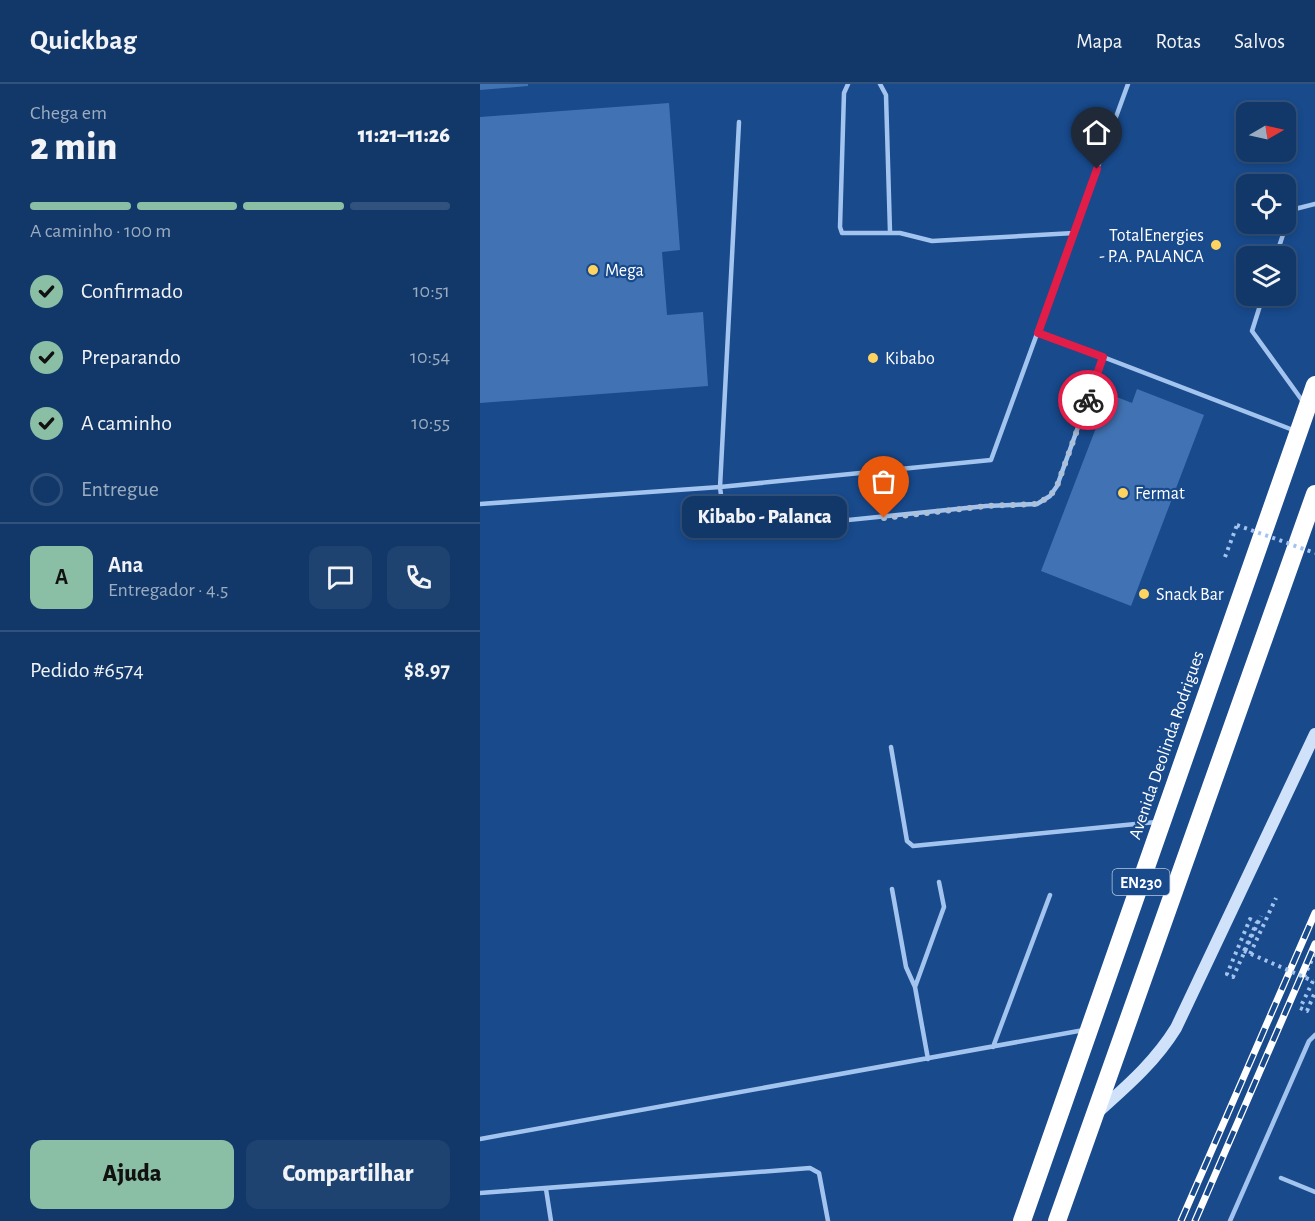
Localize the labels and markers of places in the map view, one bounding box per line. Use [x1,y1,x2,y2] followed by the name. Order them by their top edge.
[1071,107,1122,169] pin
[1099,227,1205,266] place label: TotalEnergies - P.A. PALANCA
[1209,238,1223,252] marker: TotalEnergies - P.A. PALANCA
[605,262,644,280] place label: Mega
[586,263,600,277] marker: Mega
[885,350,935,368] place label: Kibabo
[866,351,880,365] marker: Kibabo
[858,456,909,518] pin
[1135,485,1185,503] place label: Fermat
[1116,486,1130,500] marker: Fermat
[683,497,848,539] callout: Kibabo - Palanca
[1156,586,1224,604] place label: Snack Bar
[1137,587,1151,601] marker: Snack Bar

